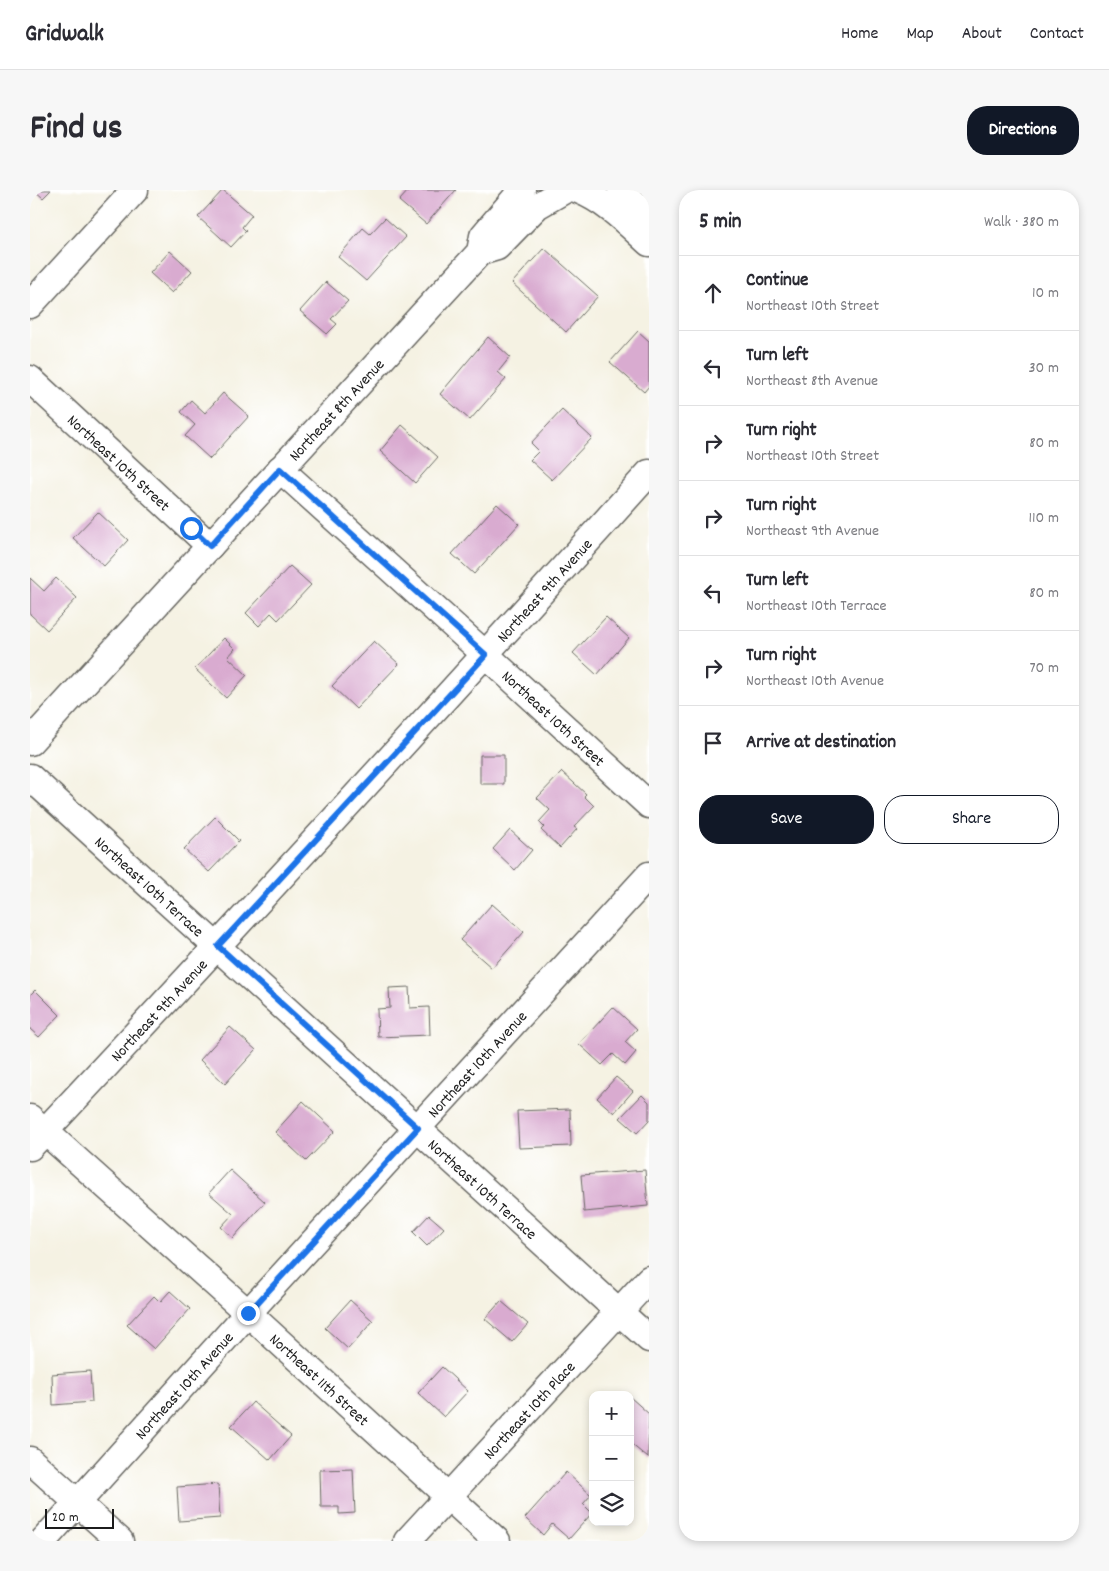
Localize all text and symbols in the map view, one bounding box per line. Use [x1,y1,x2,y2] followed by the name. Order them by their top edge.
[25,18,104,52] text: Gridwalk
[841,22,878,47] text: Home
[906,22,934,47] text: Map
[962,22,1002,47] text: About
[1030,22,1084,47] text: Contact
[30,105,122,155] text: Find us
[967,106,1079,155] button: Directions
[699,208,742,238] text: 5 min
[984,211,1059,234] text: Walk · 380 m
[746,268,808,295] text: Continue
[699,279,727,307] icon: ahead
[1032,282,1059,305] text: 10 m
[746,295,879,318] text: Northeast 10th Street
[746,343,809,370] text: Turn left
[284,354,391,467] street label: Northeast 8th Avenue
[699,354,727,382] icon: left
[1029,357,1059,380] text: 30 m
[746,370,878,393] text: Northeast 8th Avenue
[61,410,174,518] street label: Northeast 10th Street
[746,418,817,445] text: Turn right
[699,429,727,457] icon: right
[1029,432,1059,455] text: 80 m
[746,445,879,468] text: Northeast 10th Street
[746,493,817,520] text: Turn right
[699,504,727,532] icon: right
[1029,507,1059,530] text: 110 m
[180,517,203,540] route start
[746,520,879,543] text: Northeast 9th Avenue
[492,534,599,648] street label: Northeast 9th Avenue
[746,568,809,595] text: Turn left
[699,579,727,607] icon: left
[1029,582,1059,605] text: 80 m
[746,595,886,618] text: Northeast 10th Terrace
[746,643,817,670] text: Turn right
[699,654,727,682] icon: right
[1029,657,1059,680] text: 70 m
[496,666,609,773] street label: Northeast 10th Street
[746,670,884,693] text: Northeast 10th Avenue
[699,729,727,757] icon: arrive
[746,730,896,757] text: Arrive at destination
[699,795,874,844] button: Save
[884,795,1059,844] button: Share
[88,832,208,944] street label: Northeast 10th Terrace
[106,955,214,1068] street label: Northeast 9th Avenue
[423,1006,533,1124] street label: Northeast 10th Avenue
[422,1134,541,1246] street label: Northeast 10th Terrace
[237,1302,260,1325] route end
[131,1327,240,1446] street label: Northeast 10th Avenue
[263,1329,373,1432] street label: Northeast 11th Street
[479,1357,582,1465] street label: Northeast 10th Place
[589,1391,634,1526] map controls
[589,1391,634,1436] button: +
[589,1436,634,1481] button: −
[589,1481,634,1526] button: layers
[45,1506,114,1529] scale bar
[52,1508,79,1528] text: 20 m

